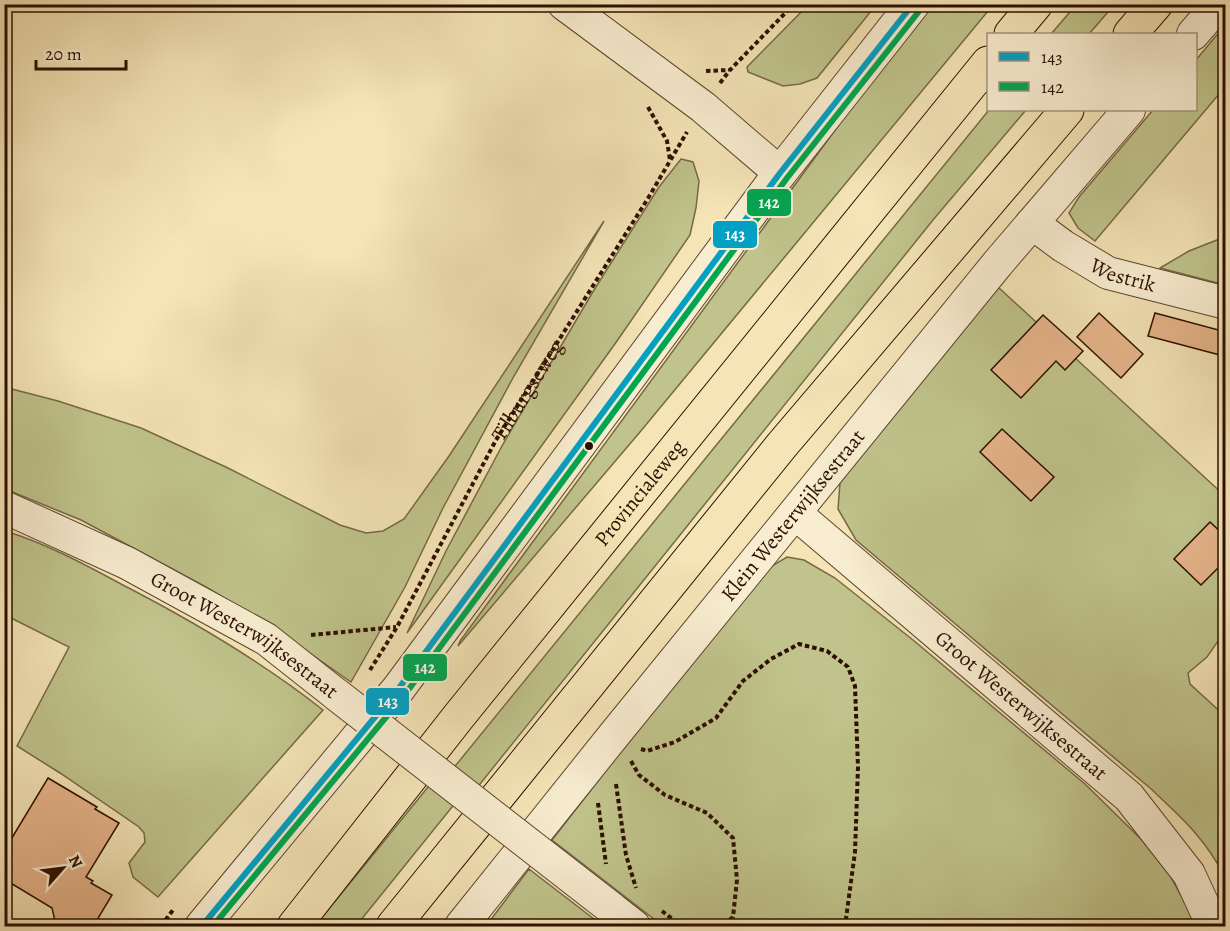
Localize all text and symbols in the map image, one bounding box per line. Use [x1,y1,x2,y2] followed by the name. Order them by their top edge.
[36,33,126,71] scale bar
[987,33,1197,111] legend
[45,42,82,66] text: 20 m
[1041,45,1063,69] text: 143
[1041,75,1064,99] text: 142
[746,188,792,217] line badge: 142
[759,192,780,214] text: 142
[712,220,758,249] line badge: 143
[725,224,745,246] text: 143
[1084,251,1159,299] street label: Westrik
[485,334,570,446] street label: Tilburgseweg
[714,423,871,607] street label: Klein Westerwijksestraat
[588,434,692,552] street label: Provincialeweg
[583,440,595,452] unlabelled marker
[146,565,344,705] street label: Groot Westerwijksestraat
[929,624,1113,787] street label: Groot Westerwijksestraat
[402,653,448,682] line badge: 142
[415,657,436,679] text: 142
[365,687,410,716] line badge: 143
[378,691,398,713] text: 143
[33,838,93,898] north arrow
[63,851,88,872] text: N

